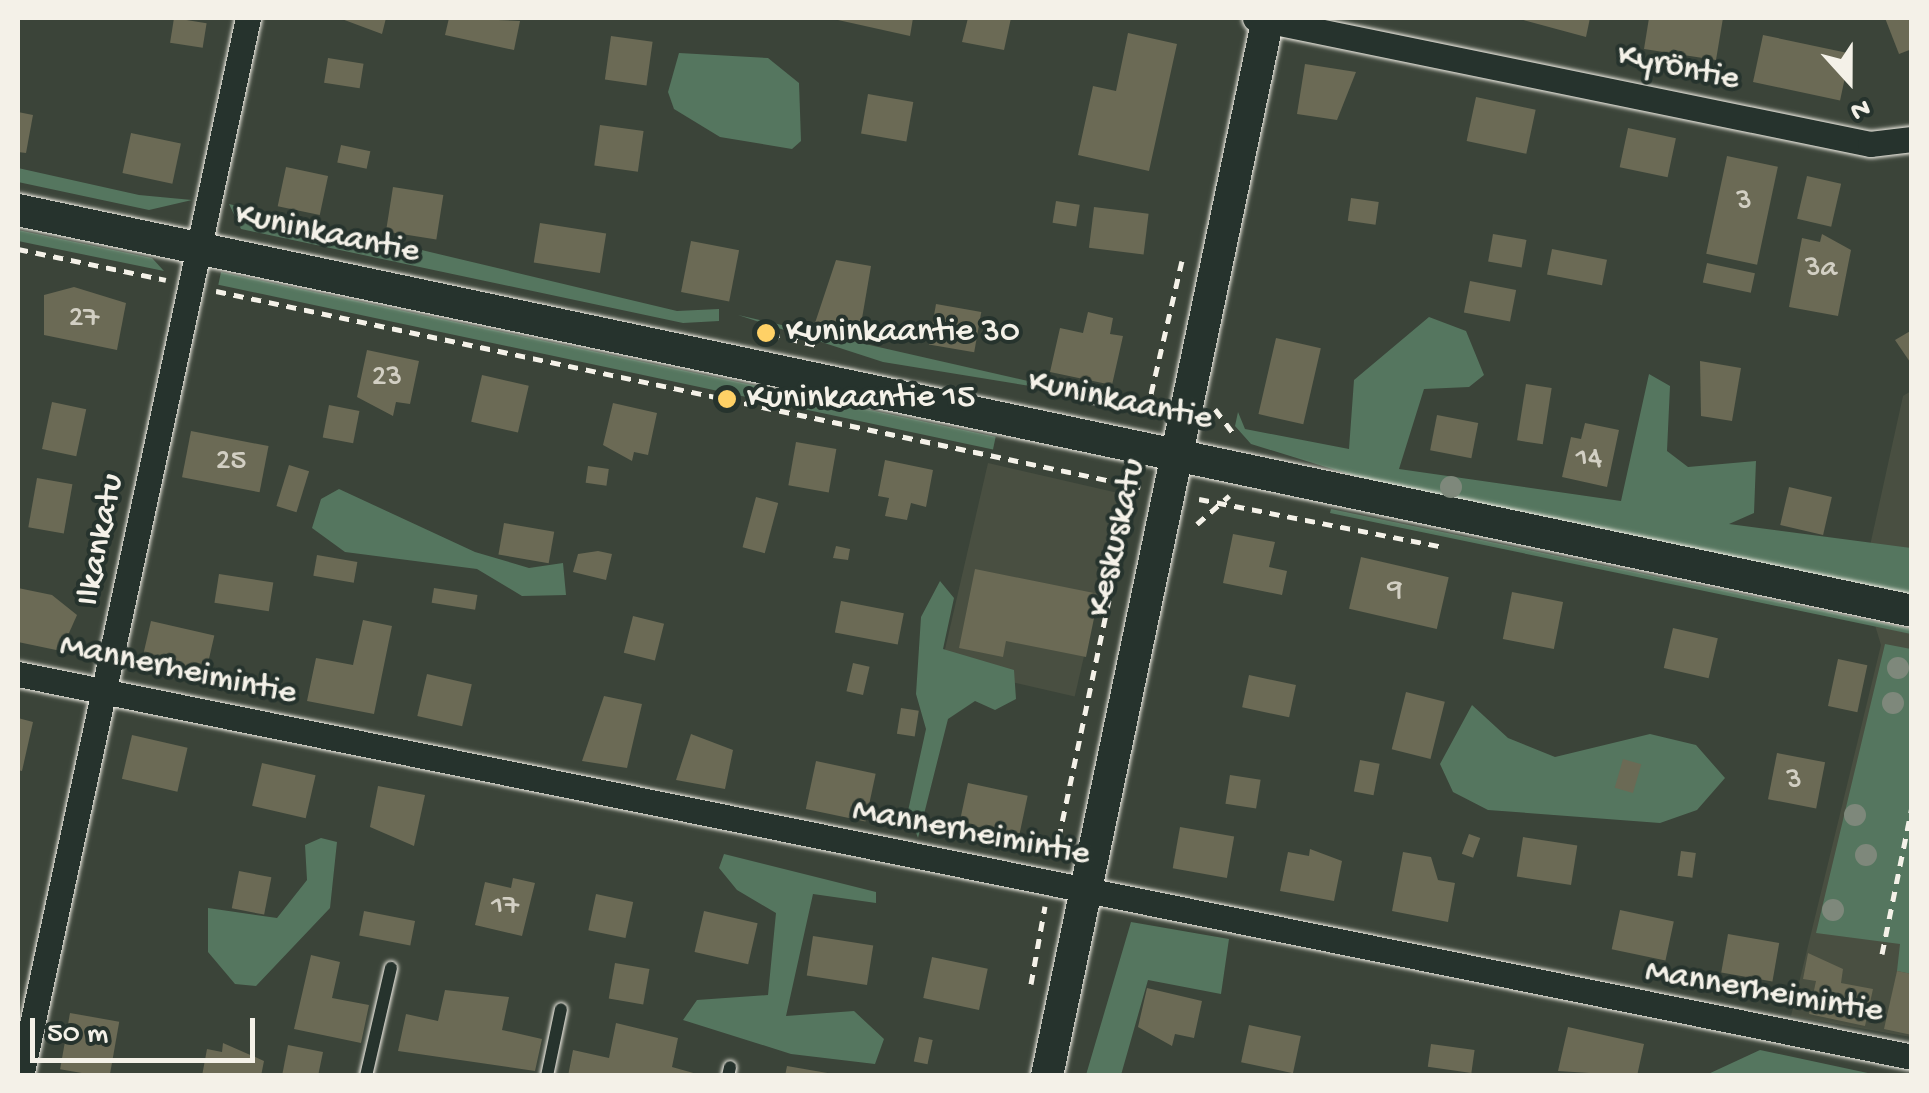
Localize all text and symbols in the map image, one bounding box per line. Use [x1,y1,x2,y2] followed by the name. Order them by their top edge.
[1799,30,1899,130] north arrow
[1613,36,1743,102] street label: Kyröntie
[1845,90,1874,127] text: N
[1736,185,1752,221] house number: 3
[231,195,423,275] street label: Kuninkaantie
[1805,252,1837,288] house number: 3a
[69,302,99,338] house number: 27
[786,312,1020,354] place label: Kuninkaantie 30
[755,322,777,344] marker: Kuninkaantie 30
[372,361,402,397] house number: 23
[1024,362,1216,442] street label: Kuninkaantie
[747,378,975,420] place label: Kuninkaantie 15
[716,388,738,410] marker: Kuninkaantie 15
[1576,442,1602,478] house number: 14
[216,445,246,481] house number: 25
[1079,455,1157,621] street label: Keskuskatu
[69,470,135,610] street label: Ilkankatu
[1387,573,1403,609] house number: 9
[56,625,300,717] street label: Mannerheimintie
[1786,764,1802,800] house number: 3
[849,790,1093,878] street label: Mannerheimintie
[491,890,519,926] house number: 17
[1642,951,1886,1035] street label: Mannerheimintie
[35,998,260,1060] scale bar
[47,1018,108,1053] text: 50 m

